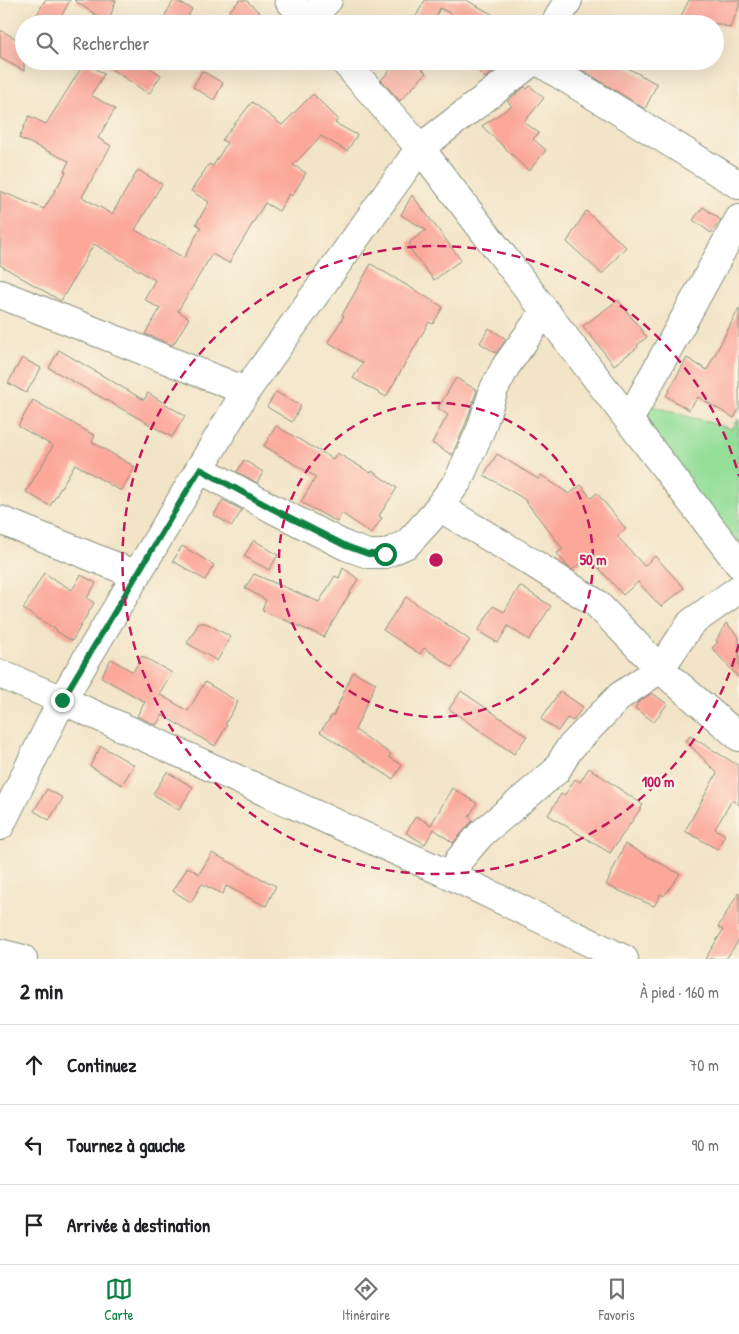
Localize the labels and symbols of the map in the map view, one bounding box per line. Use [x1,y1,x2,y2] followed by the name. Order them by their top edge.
[374,543,397,566] route start
[580,549,606,570] text: 50 m
[427,551,445,569] centre of rings
[51,689,74,712] route end
[642,771,674,792] text: 100 m

